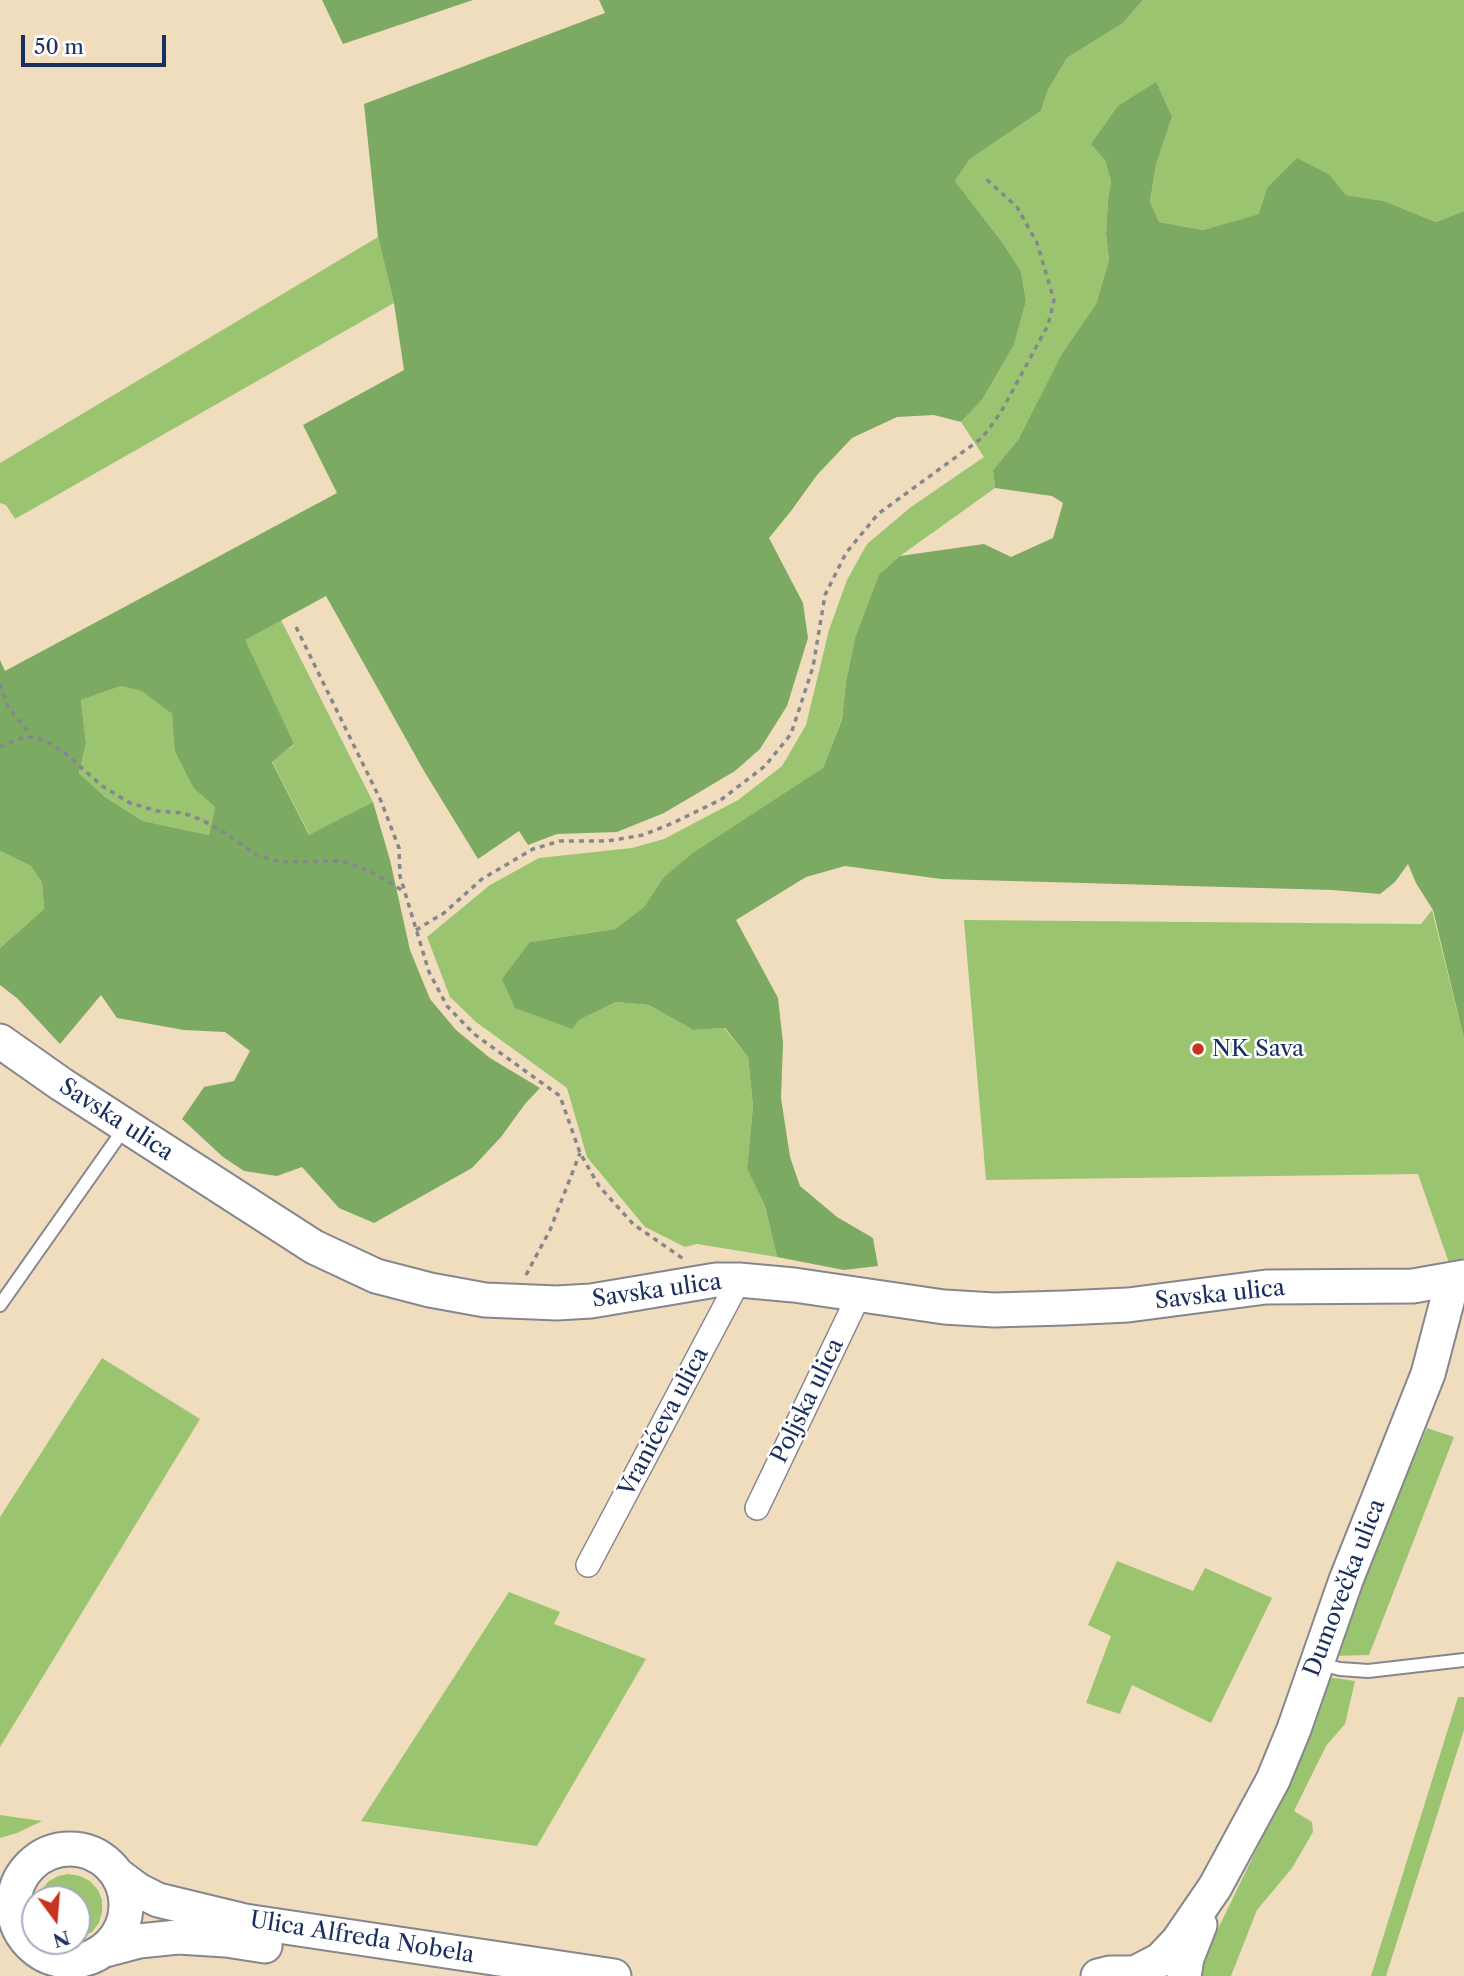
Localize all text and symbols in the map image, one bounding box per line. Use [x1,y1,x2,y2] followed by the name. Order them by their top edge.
[24,21,170,65] scale bar
[34,34,84,59] text: 50 m
[1212,1035,1304,1063] place label: NK Sava
[1190,1041,1206,1057] marker: NK Sava
[54,1073,178,1167] street label: Savska ulica
[590,1268,724,1314] street label: Savska ulica
[1154,1274,1286,1316] street label: Savska ulica
[766,1334,850,1468] street label: Poljska ulica
[613,1343,715,1501] street label: Vranićeva ulica
[1298,1495,1392,1681] street label: Dumovečka ulica
[21,1885,91,1955] north arrow
[248,1907,476,1969] street label: Ulica Alfreda Nobela
[50,1925,72,1952] text: N

